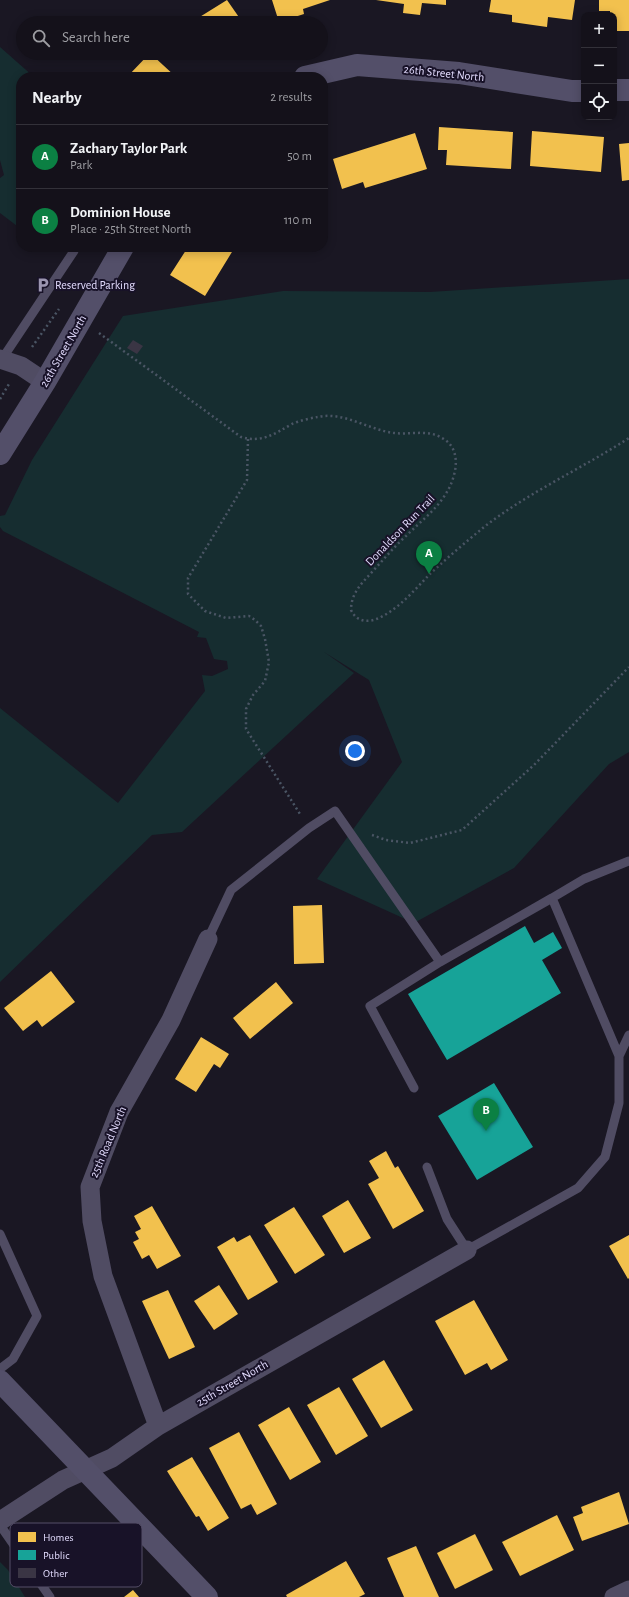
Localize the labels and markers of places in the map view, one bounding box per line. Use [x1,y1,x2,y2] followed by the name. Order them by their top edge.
[34,276,52,294] parking icon: Reserved Parking
[55,279,135,291] place label: Reserved Parking
[416,541,442,574] pin: A
[473,1098,499,1131] pin: B

